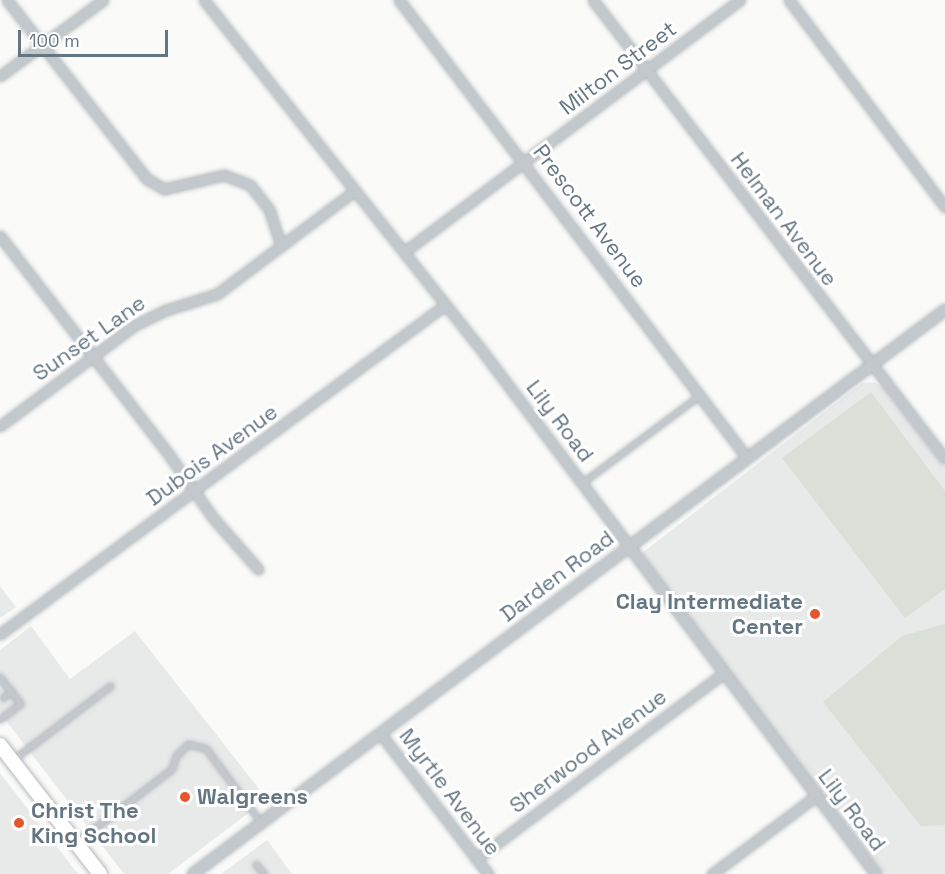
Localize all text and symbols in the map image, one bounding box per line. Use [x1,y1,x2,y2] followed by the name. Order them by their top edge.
[554,15,682,121] street label: Milton Street
[21,18,171,56] scale bar
[29,29,80,52] text: 100 m
[527,139,653,293] street label: Prescott Avenue
[725,147,843,291] street label: Helman Avenue
[28,289,150,387] street label: Sunset Lane
[521,375,599,467] street label: Lily Road
[141,398,283,512] street label: Dubois Avenue
[495,525,619,627] street label: Darden Road
[616,588,803,640] place label: Clay Intermediate Center
[808,607,822,621] marker: Clay Intermediate Center
[504,683,672,819] street label: Sherwood Avenue
[394,723,506,861] street label: Myrtle Avenue
[813,764,891,856] street label: Lily Road
[197,784,308,810] place label: Walgreens
[178,790,192,804] marker: Walgreens
[31,797,156,848] place label: Christ The King School
[12,816,26,830] marker: Christ The King School

